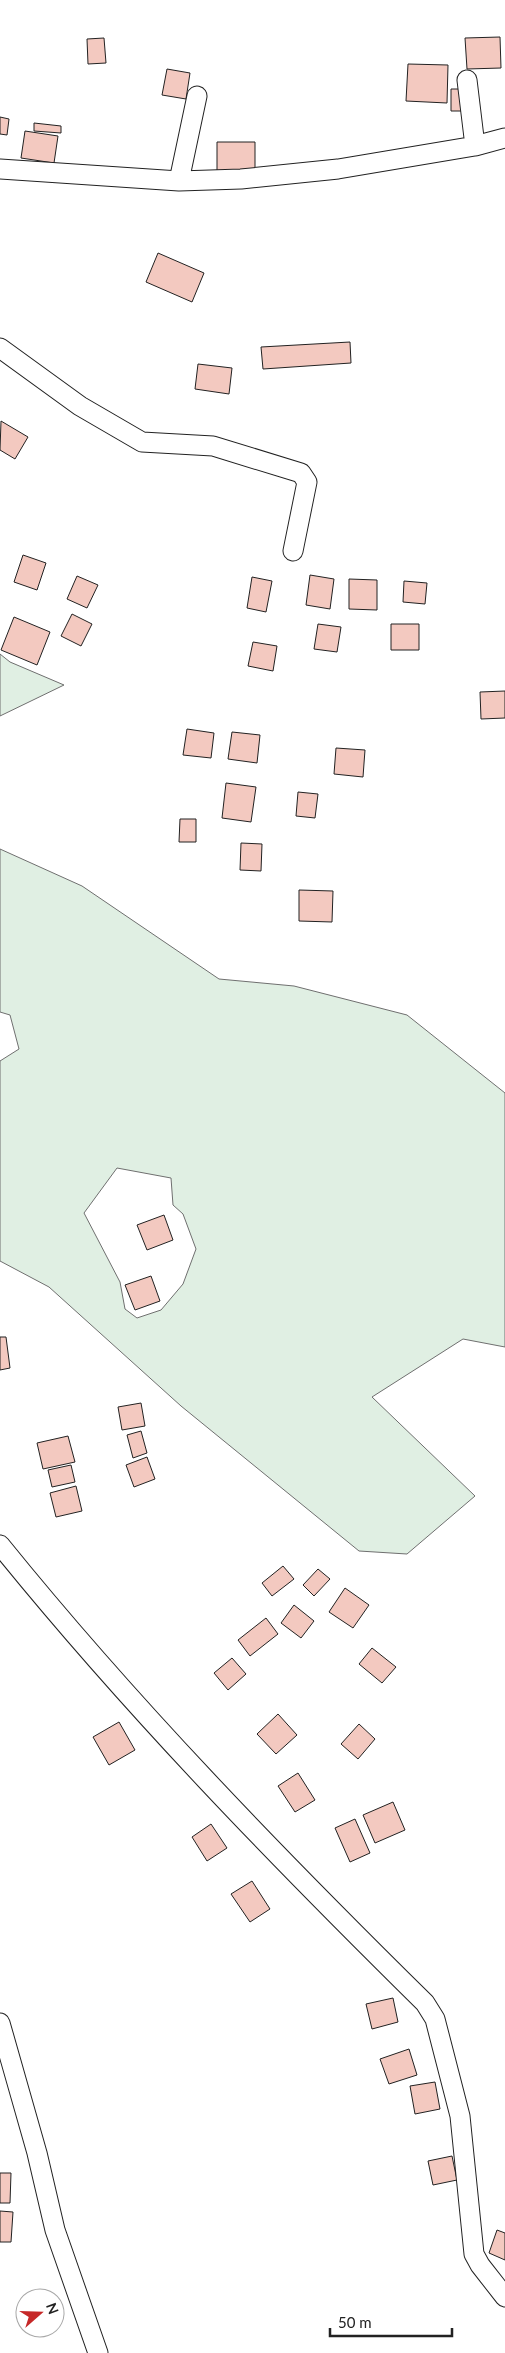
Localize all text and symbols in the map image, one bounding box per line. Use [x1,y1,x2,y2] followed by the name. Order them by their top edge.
[15,2288,65,2338] north arrow
[43,2300,63,2316] text: N
[330,2306,452,2338] scale bar
[338,2313,372,2331] text: 50 m

